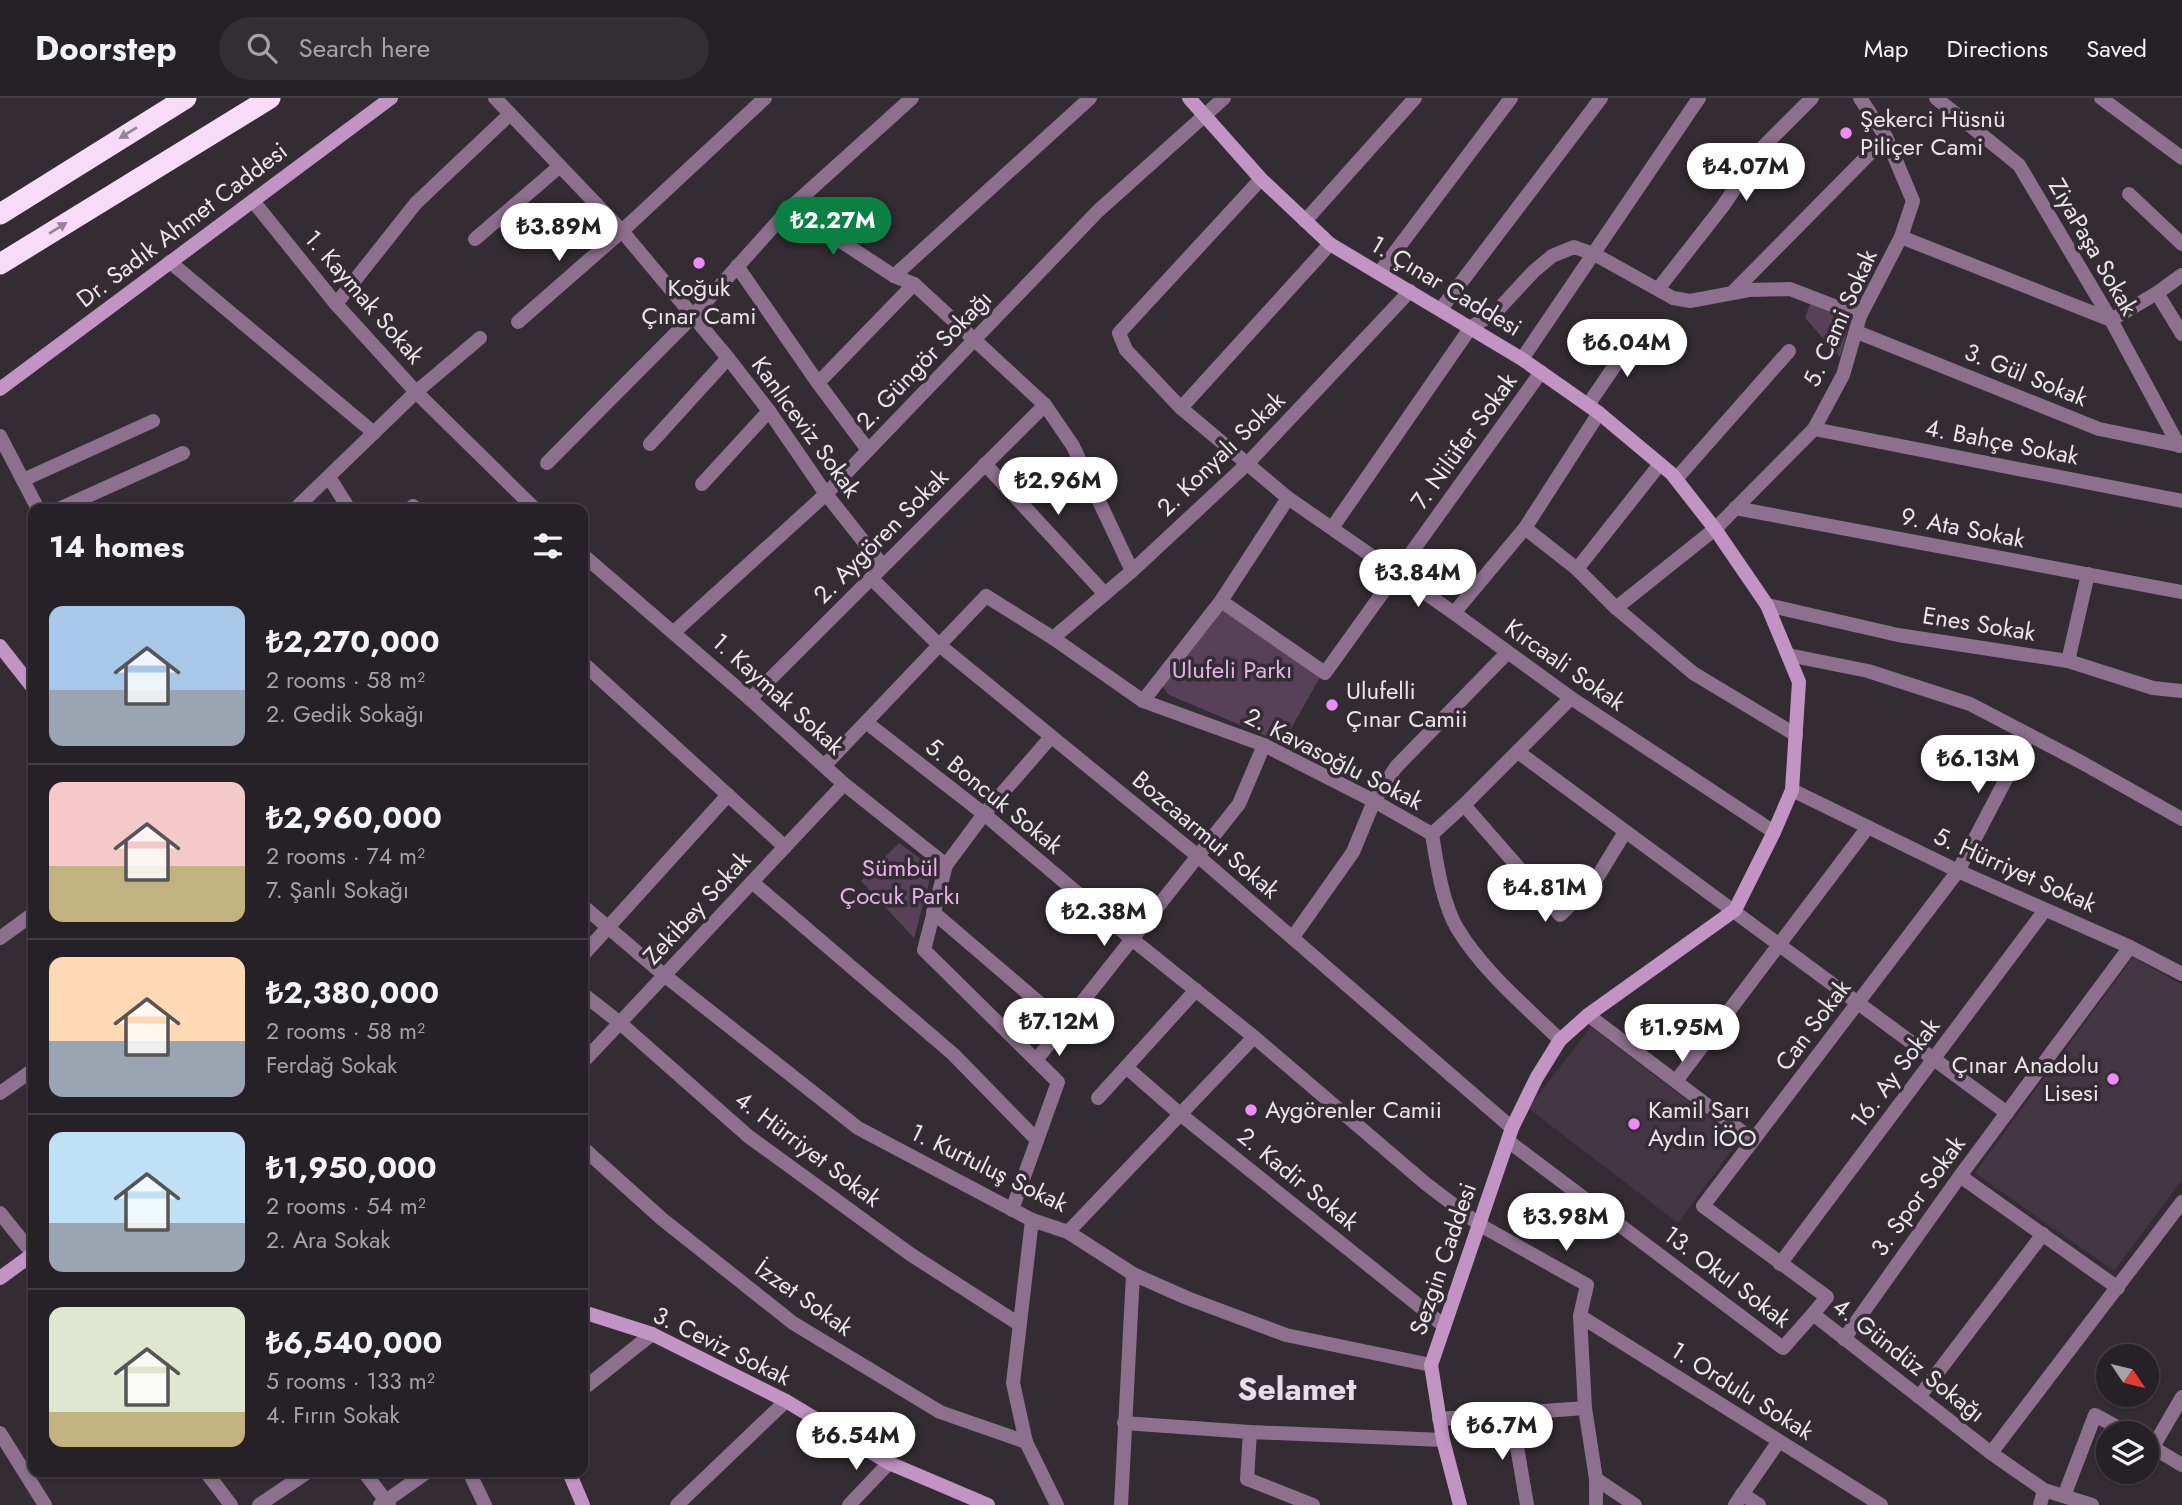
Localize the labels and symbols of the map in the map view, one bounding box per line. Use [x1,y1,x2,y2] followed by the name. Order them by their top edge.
[1860,101,2006,164] place label: Şekerci Hüsnü Piliçer Cami
[1838,125,1854,141] marker: Şekerci Hüsnü Piliçer Cami
[118,127,137,140] one-way arrow
[69,134,294,316] street label: Dr. Sadık Ahmet Caddesi
[1689,144,1803,203] pin: ₺4.07M
[2040,172,2147,322] street label: ZiyaPaşa Sokak
[776,198,890,257] pin: ₺2.27M
[502,204,616,263] pin: ₺3.89M
[49,222,68,235] one-way arrow
[296,222,433,372] street label: 1. Kaymak Sokak
[1364,227,1529,345] street label: 1. Çınar Caddesi
[1794,243,1886,392] street label: 5. Cami Sokak
[691,255,707,271] marker: Koğuk Çınar Cami
[641,270,757,333] place label: Koğuk Çınar Cami
[848,282,1000,437] street label: 2. Güngör Sokağı
[1570,320,1684,379] pin: ₺6.04M
[1959,334,2093,415] street label: 3. Gül Sokak
[743,349,870,505] street label: Kanlıceviz Sokak
[1402,365,1525,516] street label: 7. Nilüfer Sokak
[1149,383,1293,524] street label: 2. Konyalı Sokak
[1922,409,2082,474] street label: 4. Bahçe Sokak
[1001,458,1115,517] pin: ₺2.96M
[805,460,956,611] street label: 2. Aygören Sokak
[1898,498,2029,557] street label: 9. Ata Sokak
[1361,550,1475,609] pin: ₺3.84M
[1920,597,2039,650] street label: Enes Sokak
[1498,610,1633,719] street label: Kırcaali Sokak
[704,625,853,763] street label: 1. Kaymak Sokak
[1172,652,1292,687] park label: Ulufeli Parkı
[1346,673,1467,736] place label: Ulufelli Çınar Camii
[1324,697,1340,713] marker: Ulufelli Çınar Camii
[1239,699,1430,819] street label: 2. Kavasoğlu Sokak
[918,729,1071,862] street label: 5. Boncuk Sokak
[1921,736,2035,795] pin: ₺6.13M
[1125,762,1288,907] street label: Bozcaarmut Sokak
[1928,818,2103,921] street label: 5. Hürriyet Sokak
[635,843,759,972] street label: Zekibey Sokak
[840,850,960,913] park label: Sümbül Çocuk Parkı
[1488,864,1602,924] pin: ₺4.81M
[1047,888,1161,948] pin: ₺2.38M
[1767,971,1859,1078] street label: Can Sokak
[1002,998,1116,1058] pin: ₺7.12M
[1625,1004,1739,1064] pin: ₺1.95M
[1841,1010,1948,1135] street label: 16. Ay Sokak
[1952,1047,2099,1110] place label: Çınar Anadolu Lisesi
[2105,1071,2121,1087] marker: Çınar Anadolu Lisesi
[728,1082,889,1216] street label: 4. Hürriyet Sokak
[1265,1092,1442,1127] place label: Aygörenler Camii
[1648,1092,1757,1155] place label: Kamil Sarı Aydın İÖO
[1243,1102,1259,1118] marker: Aygörenler Camii
[905,1114,1074,1221] street label: 1. Kurtuluş Sokak
[1626,1116,1642,1132] marker: Kamil Sarı Aydın İÖO
[1230,1119,1367,1239] street label: 2. Kadir Sokak
[1862,1128,1974,1263] street label: 3. Spor Sokak
[1400,1178,1485,1340] street label: Sezgin Caddesi
[1509,1194,1623,1253] pin: ₺3.98M
[1656,1217,1799,1336] street label: 13. Okul Sokak
[748,1251,861,1344] street label: İzzet Sokak
[1826,1289,1993,1430] street label: 4. Gündüz Sokağı
[647,1297,797,1394] street label: 3. Ceviz Sokak
[1664,1333,1821,1449] street label: 1. Ordulu Sokak
[2096,1344,2160,1407] north arrow
[1238,1366,1357,1412] district label: Selamet
[1453,1402,1551,1462] pin: ₺6.7M
[799,1412,913,1472] pin: ₺6.54M

